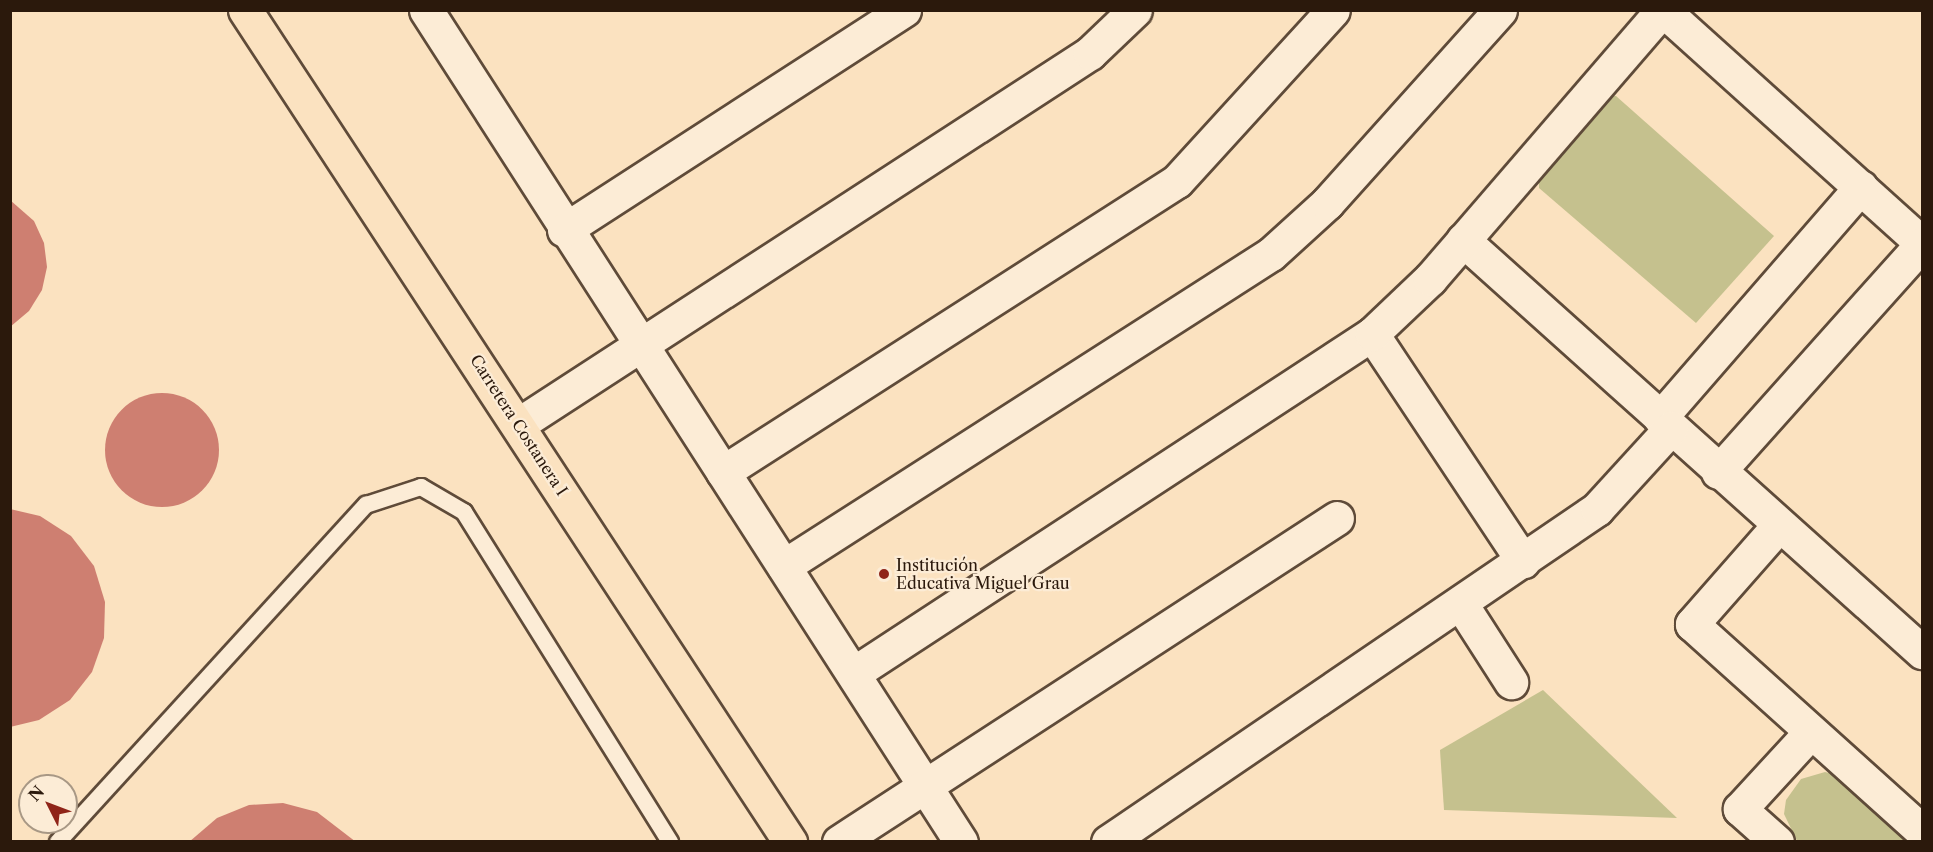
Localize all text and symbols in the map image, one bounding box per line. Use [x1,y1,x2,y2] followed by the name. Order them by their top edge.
[466,351,572,499] street label: Carretera Costanera I
[896,555,1070,593] place label: Institución Educativa Miguel Grau
[877,567,891,581] marker: Institución Educativa Miguel Grau
[18,774,78,834] north arrow
[24,781,48,805] text: N

